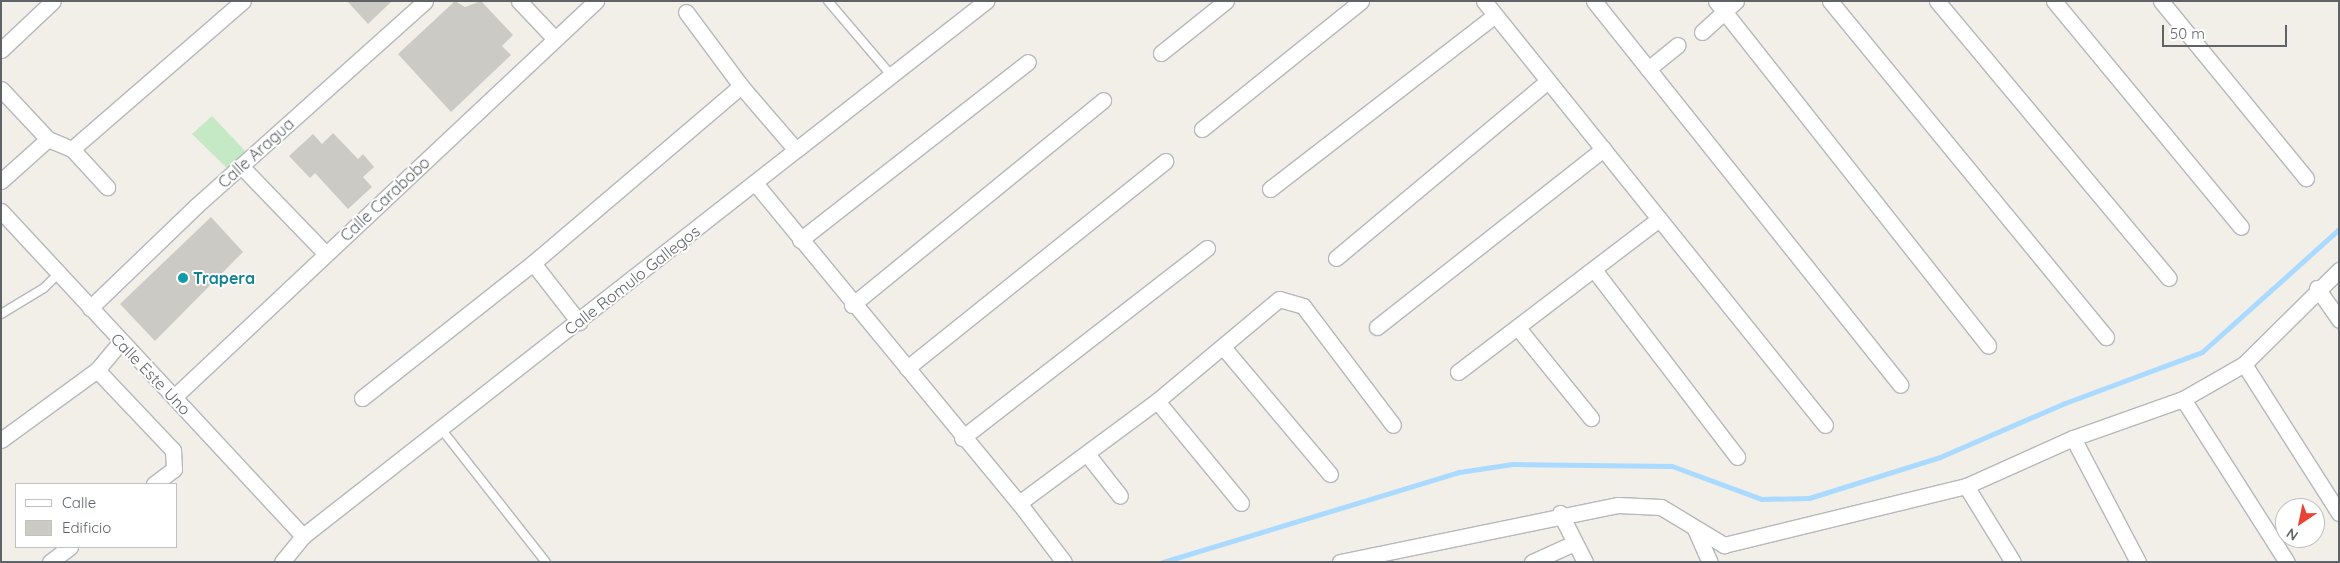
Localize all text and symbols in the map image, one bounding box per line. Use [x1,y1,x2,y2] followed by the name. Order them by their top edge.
[2165,15,2290,47] scale bar
[2170,24,2205,43] text: 50 m
[214,114,298,192] street label: Calle Aragua
[336,153,434,245] street label: Calle Carabobo
[561,221,703,339] street label: Calle Romulo Gallegos
[193,268,255,288] place label: Trapera
[177,272,189,284] marker: Trapera
[107,329,195,419] street label: Calle Este Uno
[15,483,178,548] legend
[62,493,96,512] text: Calle
[2275,498,2325,548] north arrow
[62,518,111,537] text: Edificio
[2283,524,2301,545] text: N

